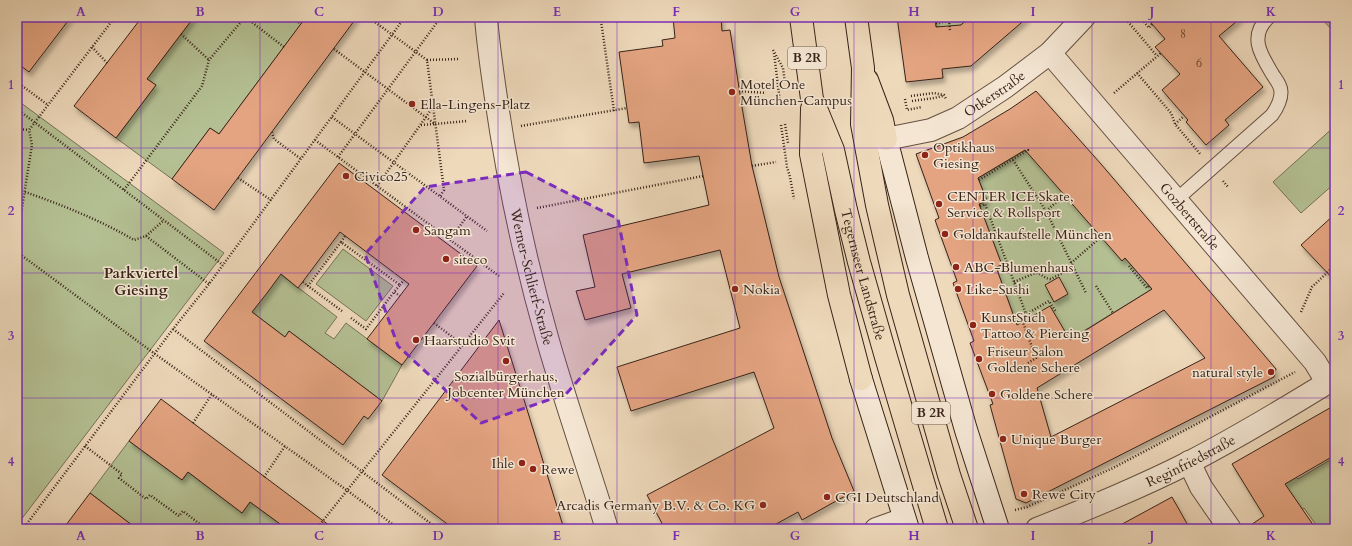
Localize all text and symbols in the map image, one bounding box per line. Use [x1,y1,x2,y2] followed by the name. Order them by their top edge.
[76,3,86,21] text: A
[195,3,205,21] text: B
[314,3,324,21] text: C
[432,3,444,21] text: D
[553,3,561,21] text: E
[672,3,680,21] text: F
[790,3,801,21] text: G
[908,3,920,21] text: H
[1030,3,1036,21] text: I
[1148,3,1155,21] text: J
[1266,3,1277,21] text: K
[1180,26,1186,42] house number: 8
[788,47,826,69] road number: B 2R
[1196,55,1202,71] house number: 6
[960,66,1029,121] street label: Otkerstraße
[740,75,852,110] place label: Motel One München-Campus
[8,76,14,94] text: 1
[1338,76,1344,94] text: 1
[727,87,737,97] marker: Motel One München-Campus
[420,95,531,114] place label: Ella-Lingens-Platz
[407,99,417,109] marker: Ella-Lingens-Platz
[933,138,995,173] place label: Optikhaus Giesing
[920,150,930,160] marker: Optikhaus Giesing
[354,167,408,186] place label: Civico25
[341,171,351,181] marker: Civico25
[1156,178,1224,254] street label: Gozbertstraße
[947,187,1073,222] place label: CENTER ICE Skate, Service & Rollsport
[934,199,944,209] marker: CENTER ICE Skate, Service & Rollsport
[8,202,15,220] text: 2
[1338,202,1345,220] text: 2
[506,205,558,347] street label: Werner-Schlierf-Straße
[837,207,890,342] street label: Tegernseer Landstraße
[424,221,471,240] place label: Sangam
[411,225,421,235] marker: Sangam
[953,225,1112,244] place label: Goldankaufstelle München
[940,229,950,239] marker: Goldankaufstelle München
[454,250,488,269] place label: siteco
[441,254,451,264] marker: siteco
[964,258,1074,277] place label: ABC-Blumenhaus
[951,262,961,272] marker: ABC-Blumenhaus
[104,263,179,300] district label: Parkviertel Giesing
[743,280,780,299] place label: Nokia
[966,280,1030,299] place label: Like-Sushi
[730,284,740,294] marker: Nokia
[953,284,963,294] marker: Like-Sushi
[981,308,1089,343] place label: KunstStich Tattoo & Piercing
[968,320,978,330] marker: KunstStich Tattoo & Piercing
[8,327,15,345] text: 3
[1338,327,1345,345] text: 3
[424,331,515,350] place label: Haarstudio Svit
[411,335,421,345] marker: Haarstudio Svit
[987,342,1080,377] place label: Friseur Salon Goldene Schere
[974,354,984,364] marker: Friseur Salon Goldene Schere
[501,356,511,366] marker: Sozialbürgerhaus, Jobcenter München
[1192,363,1263,382] place label: natural style
[445,367,565,402] place label: Sozialbürgerhaus, Jobcenter München
[1266,367,1276,377] marker: natural style
[1000,385,1093,404] place label: Goldene Schere
[987,389,997,399] marker: Goldene Schere
[912,402,950,424] road number: B 2R
[1011,430,1102,449] place label: Unique Burger
[1143,430,1239,491] street label: Reginfriedstraße
[998,434,1008,444] marker: Unique Burger
[8,453,15,471] text: 4
[1338,453,1345,471] text: 4
[492,454,514,473] place label: Ihle
[517,458,527,468] marker: Ihle
[541,460,575,479] place label: Rewe
[528,464,538,474] marker: Rewe
[1032,485,1096,504] place label: Rewe City
[835,488,939,507] place label: CGI Deutschland
[1019,489,1029,499] marker: Rewe City
[822,492,832,502] marker: CGI Deutschland
[556,496,755,515] place label: Arcadis Germany B.V. & Co. KG
[758,500,768,510] marker: Arcadis Germany B.V. & Co. KG
[76,527,86,545] text: A
[195,527,205,545] text: B
[314,527,324,545] text: C
[432,527,444,545] text: D
[553,527,561,545] text: E
[672,527,680,545] text: F
[790,527,801,545] text: G
[908,527,920,545] text: H
[1030,527,1036,545] text: I
[1148,527,1155,545] text: J
[1266,527,1277,545] text: K

